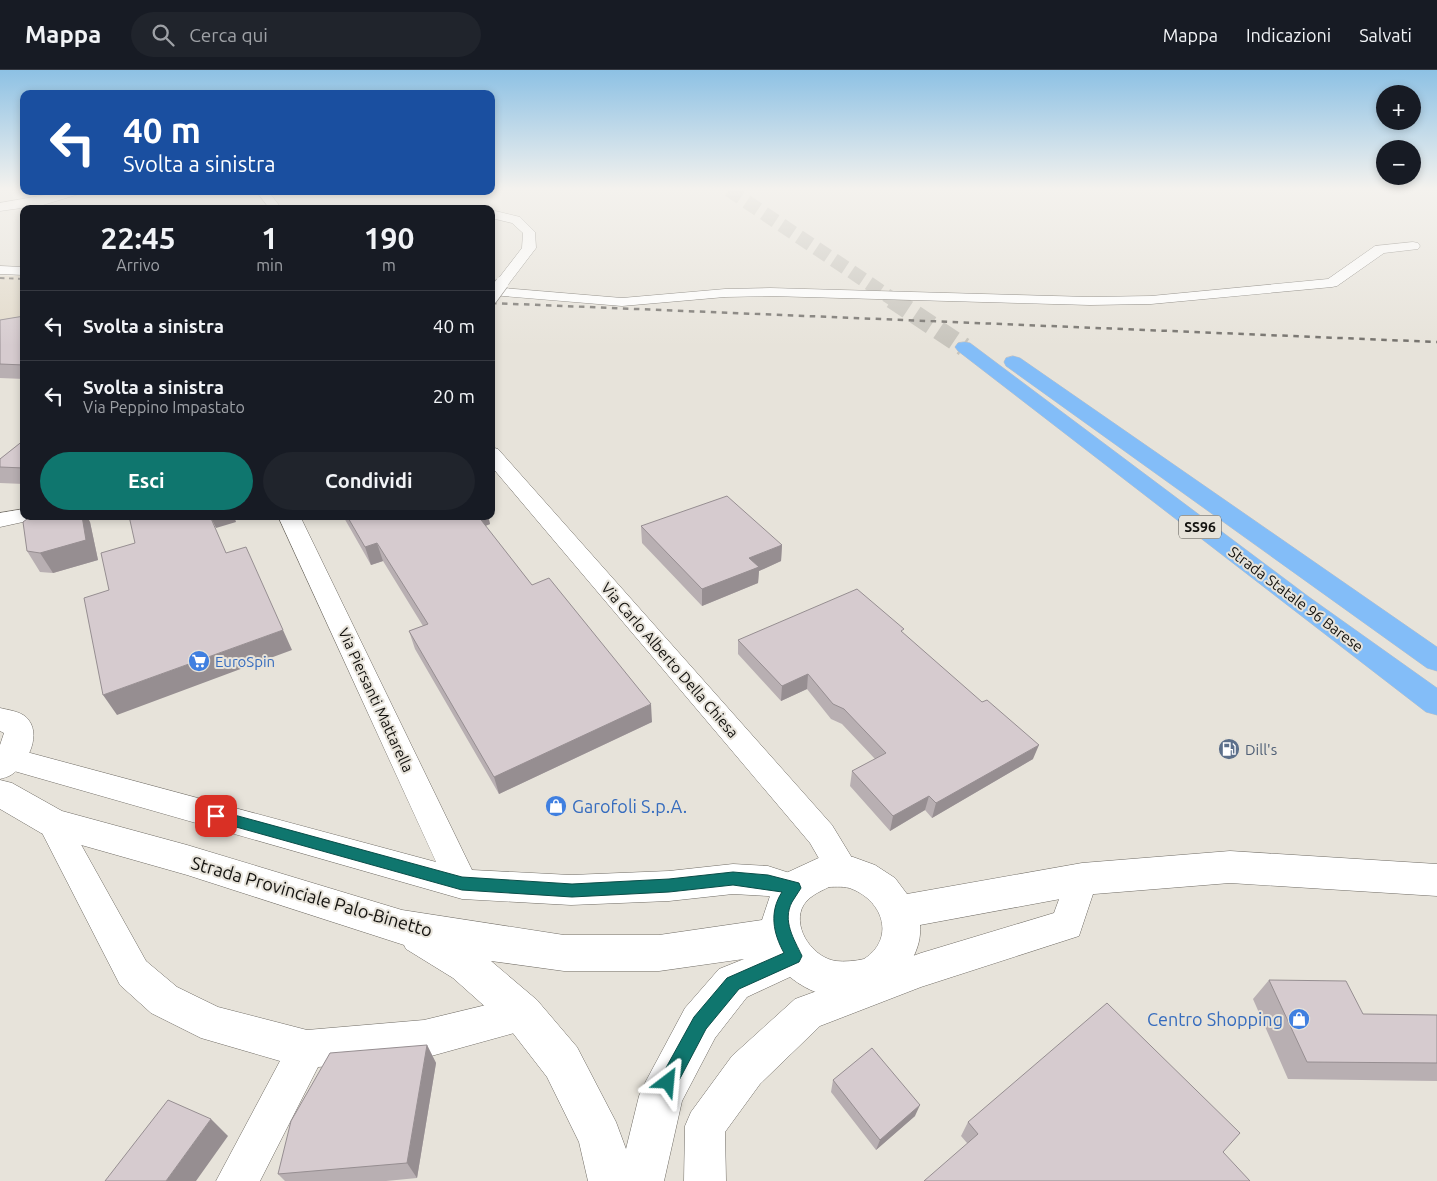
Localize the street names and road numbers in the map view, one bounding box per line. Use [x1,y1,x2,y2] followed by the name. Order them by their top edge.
[1179,516,1221,538] road number: SS96
[1225,543,1367,655] street label: Strada Statale 96 Barese
[598,579,742,741] street label: Via Carlo Alberto Della Chiesa
[335,625,417,775] street label: Via Piersanti Mattarella
[189,852,435,940] street label: Strada Provinciale Palo-Binetto

